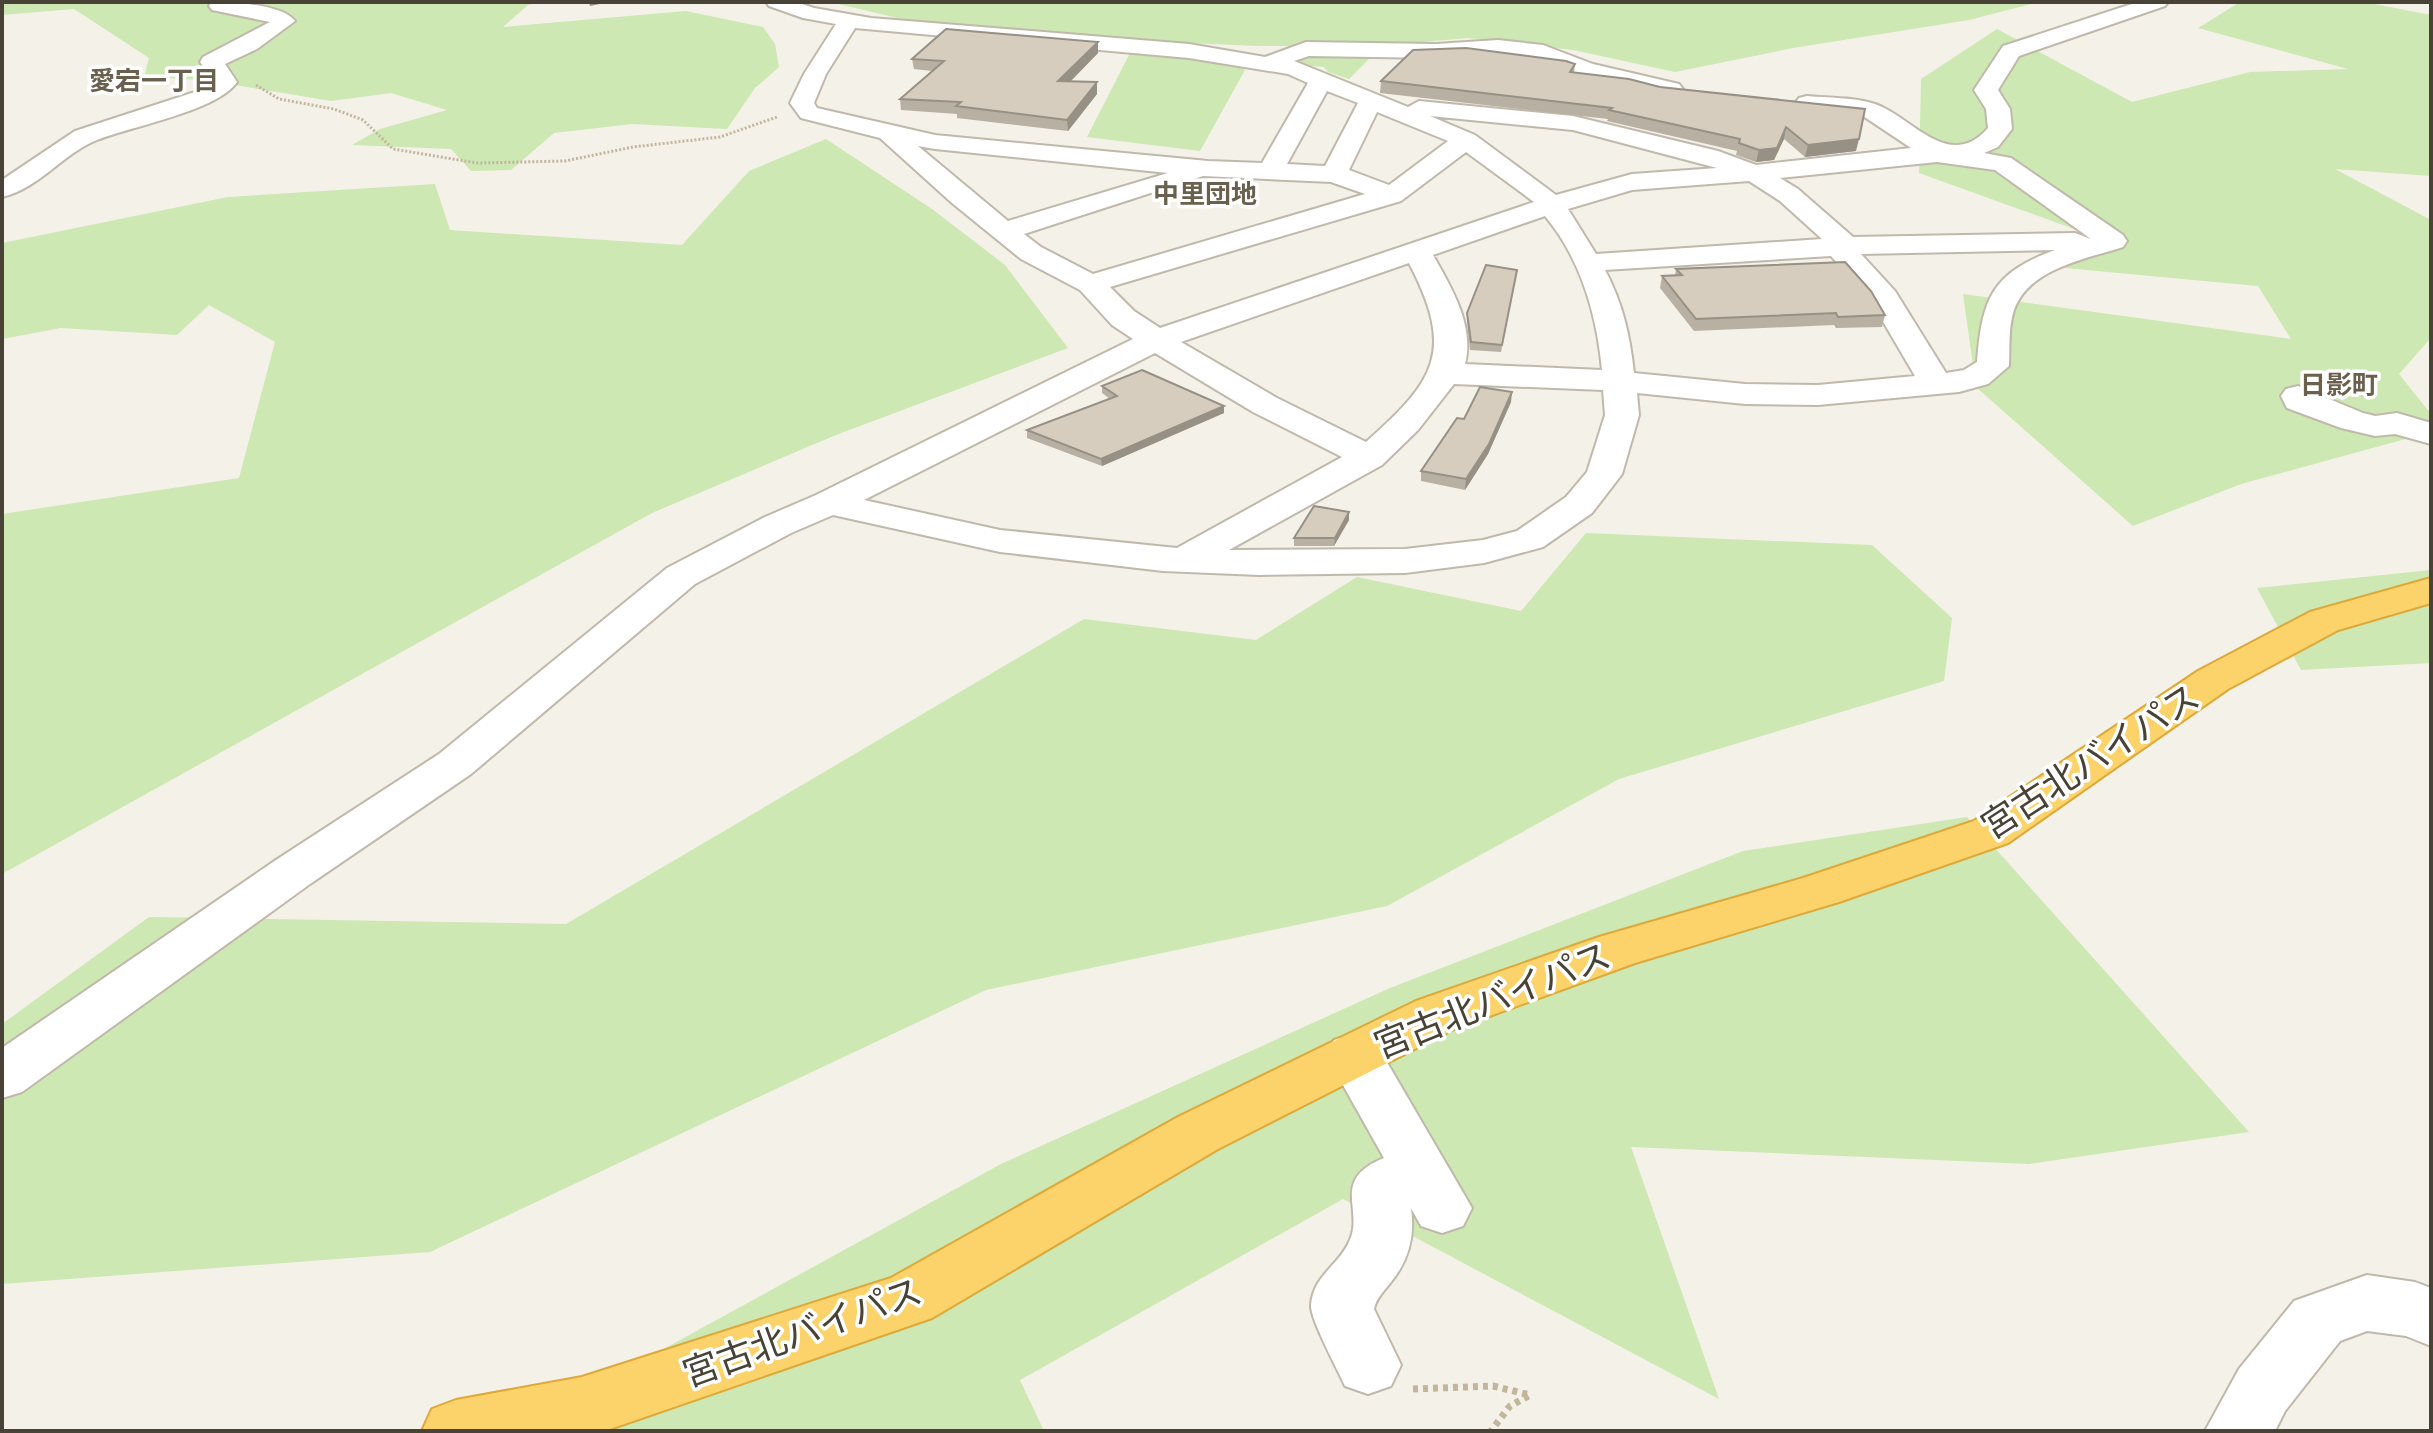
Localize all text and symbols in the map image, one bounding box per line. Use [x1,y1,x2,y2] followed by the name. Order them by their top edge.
[89,64,219,97] district label: 愛宕一丁目
[1153,177,1257,210] district label: 中里団地
[2300,368,2378,401] district label: 日影町
[1972,673,2207,848] street label: 宮古北バイパス
[1367,932,1617,1067] street label: 宮古北バイパス
[676,1267,928,1396] street label: 宮古北バイパス

